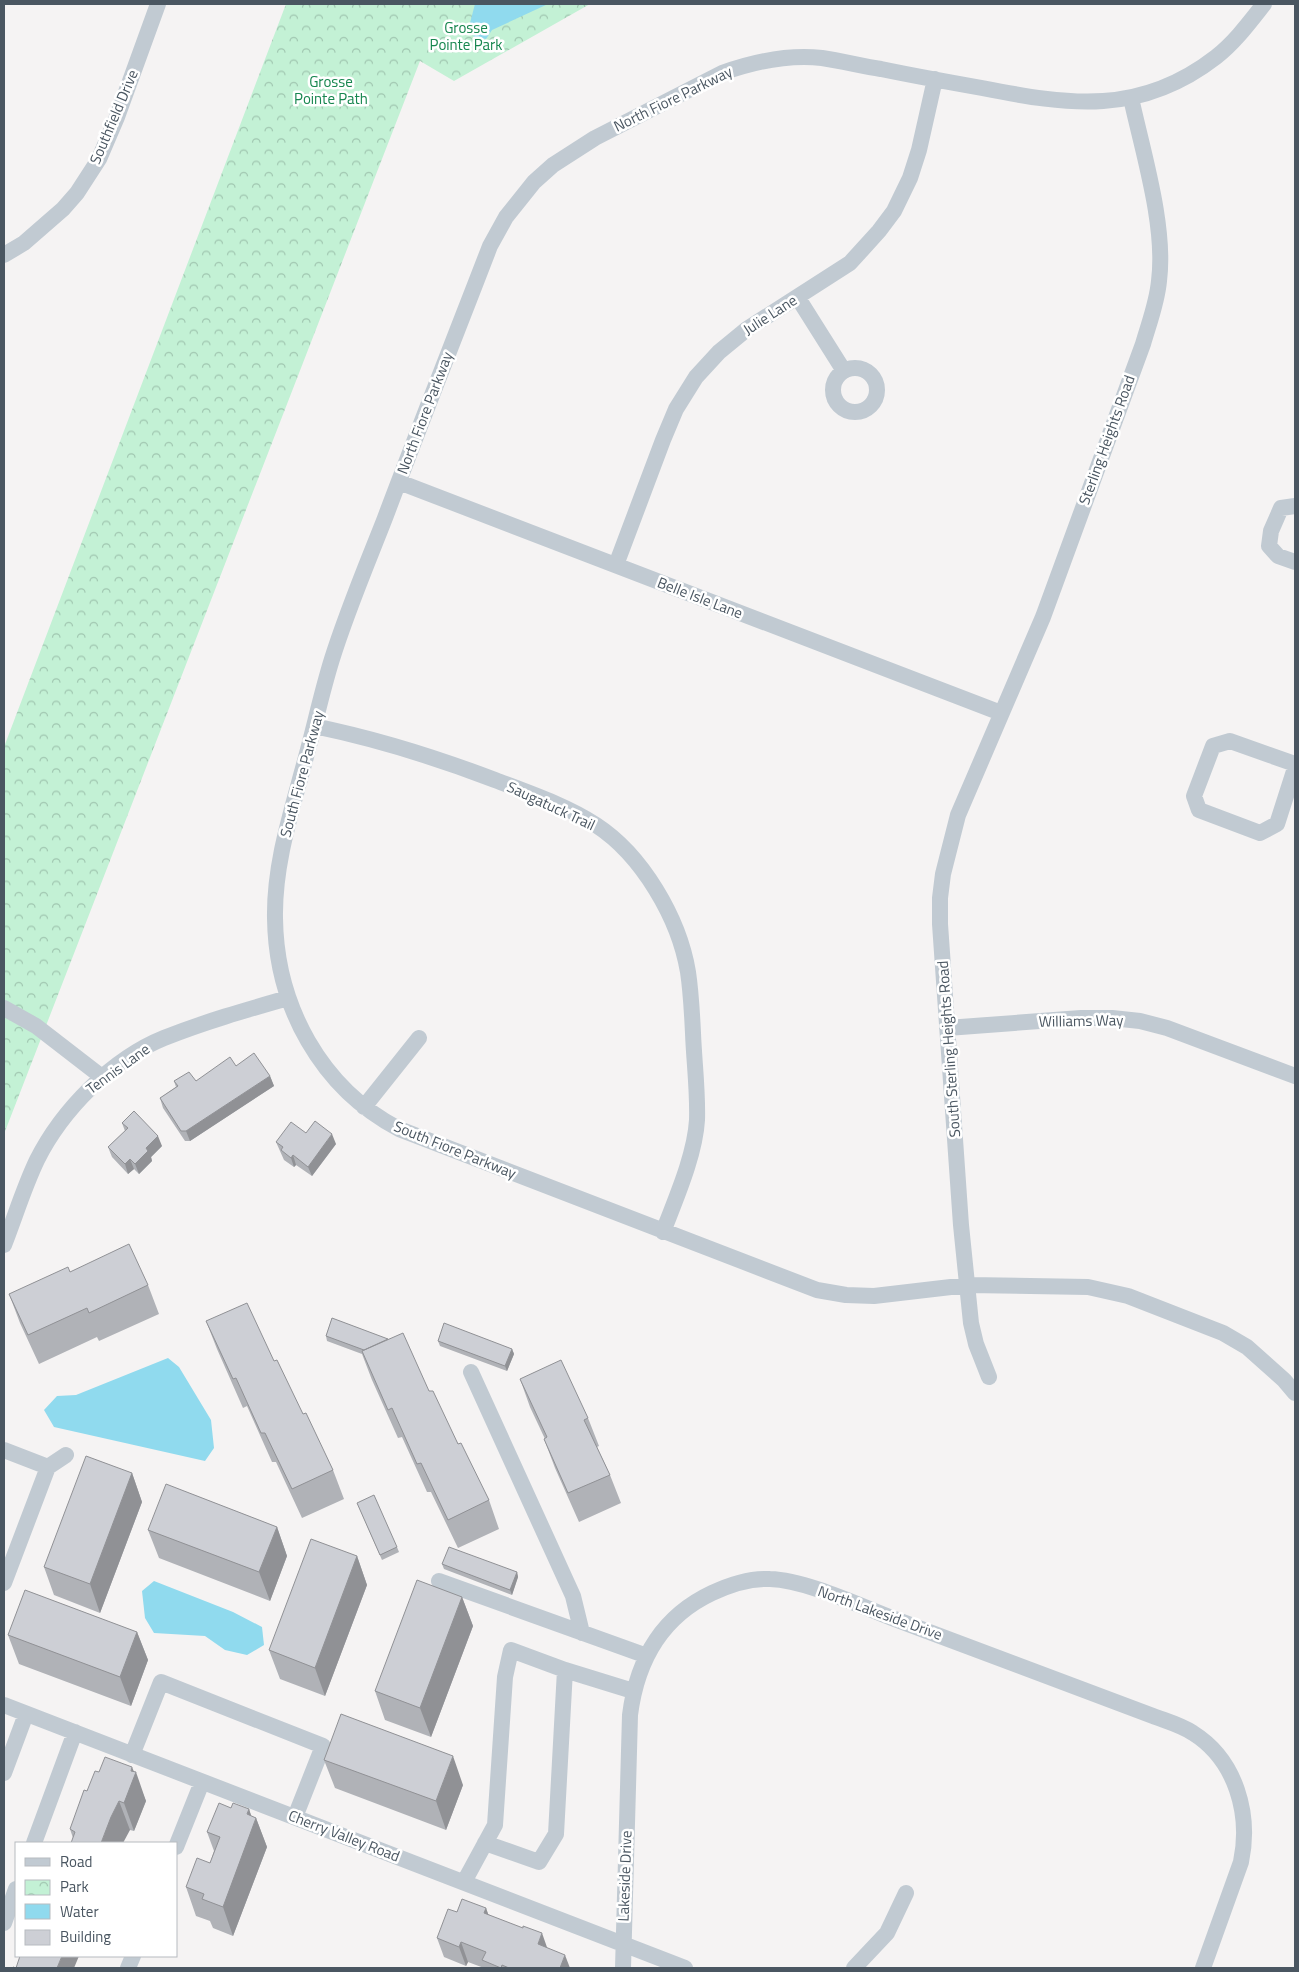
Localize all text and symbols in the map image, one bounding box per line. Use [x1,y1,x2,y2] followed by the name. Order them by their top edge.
[430,16,502,56] park label: Grosse Pointe Park
[610,60,736,137] street label: North Fiore Parkway
[83,66,144,168] street label: Southfield Drive
[294,70,368,110] park label: Grosse Pointe Path
[738,289,801,341] street label: Julie Lane
[391,348,458,477] street label: North Fiore Parkway
[1072,372,1141,508] street label: Sterling Heights Road
[654,571,746,624] street label: Belle Isle Lane
[274,708,330,840] street label: South Fiore Parkway
[503,775,599,836] street label: Saugatuck Trail
[931,960,966,1138] street label: South Sterling Heights Road
[1038,1008,1124,1033] street label: Williams Way
[81,1038,154,1100] street label: Tennis Lane
[390,1114,520,1185] street label: South Fiore Parkway
[815,1579,946,1646] street label: North Lakeside Drive
[285,1804,403,1867] street label: Cherry Valley Road
[611,1830,638,1922] street label: Lakeside Drive
[15,1842,178,1957] legend
[60,1850,92,1873] text: Road
[60,1875,89,1898] text: Park
[60,1900,99,1923] text: Water
[60,1925,111,1948] text: Building

